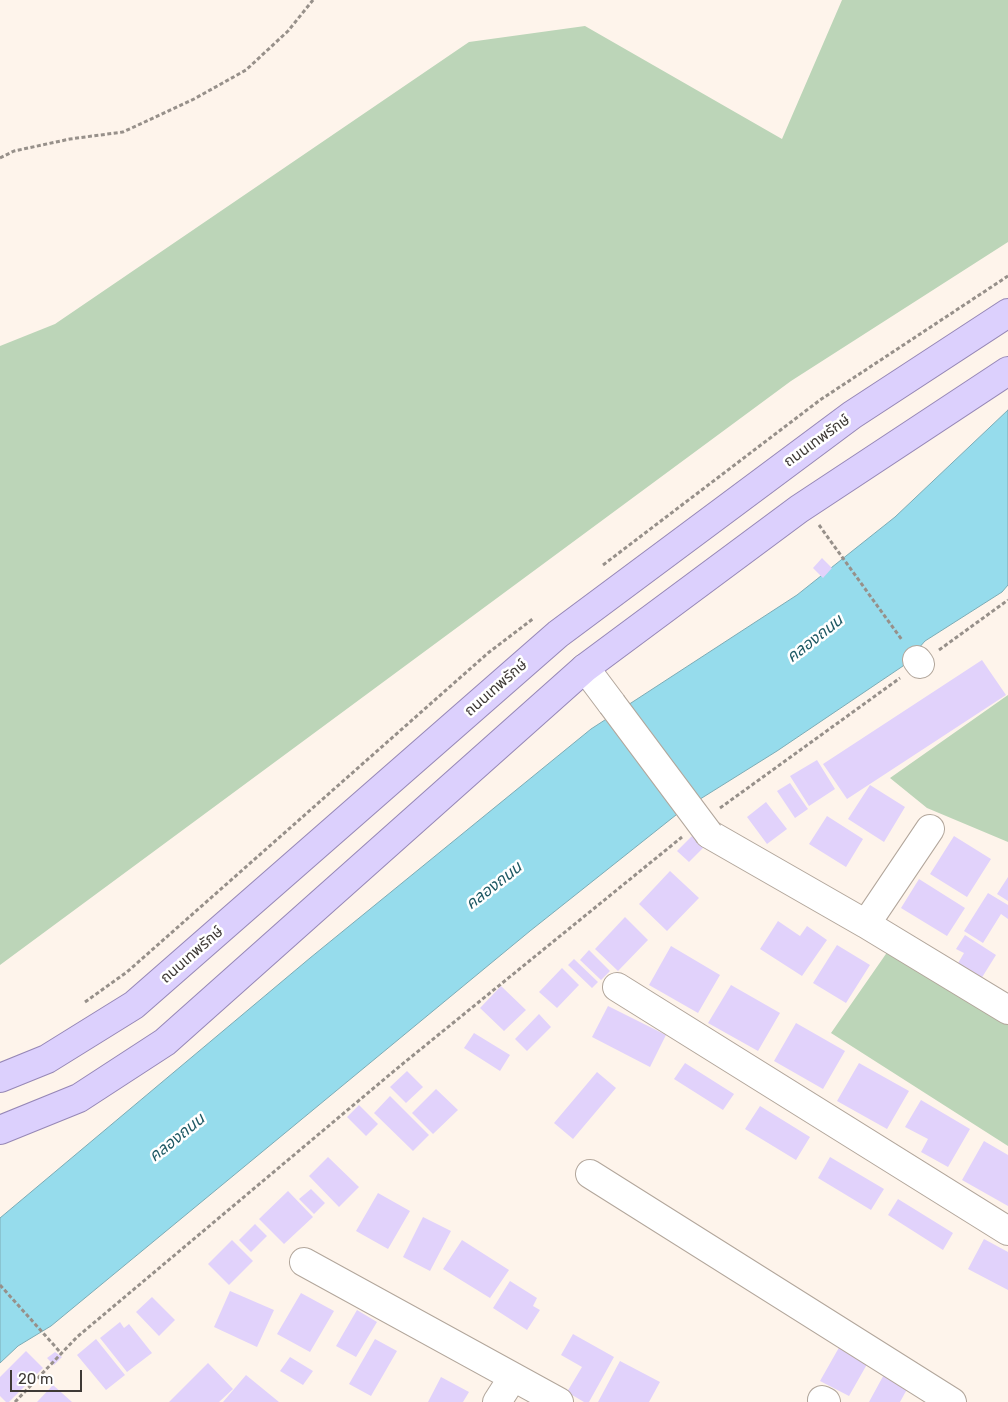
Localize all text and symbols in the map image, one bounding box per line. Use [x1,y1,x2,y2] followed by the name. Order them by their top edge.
[780,411,854,471] street label: ถนนเทพรักษ์
[783,611,847,667] water label: คลองถนน
[461,656,531,720] street label: ถนนเทพรักษ์
[462,858,526,914] water label: คลองถนน
[157,923,227,987] street label: ถนนเทพรักษ์
[145,1110,209,1166] water label: คลองถนน
[12,1360,85,1392] scale bar
[18,1370,53,1388] text: 20 m

